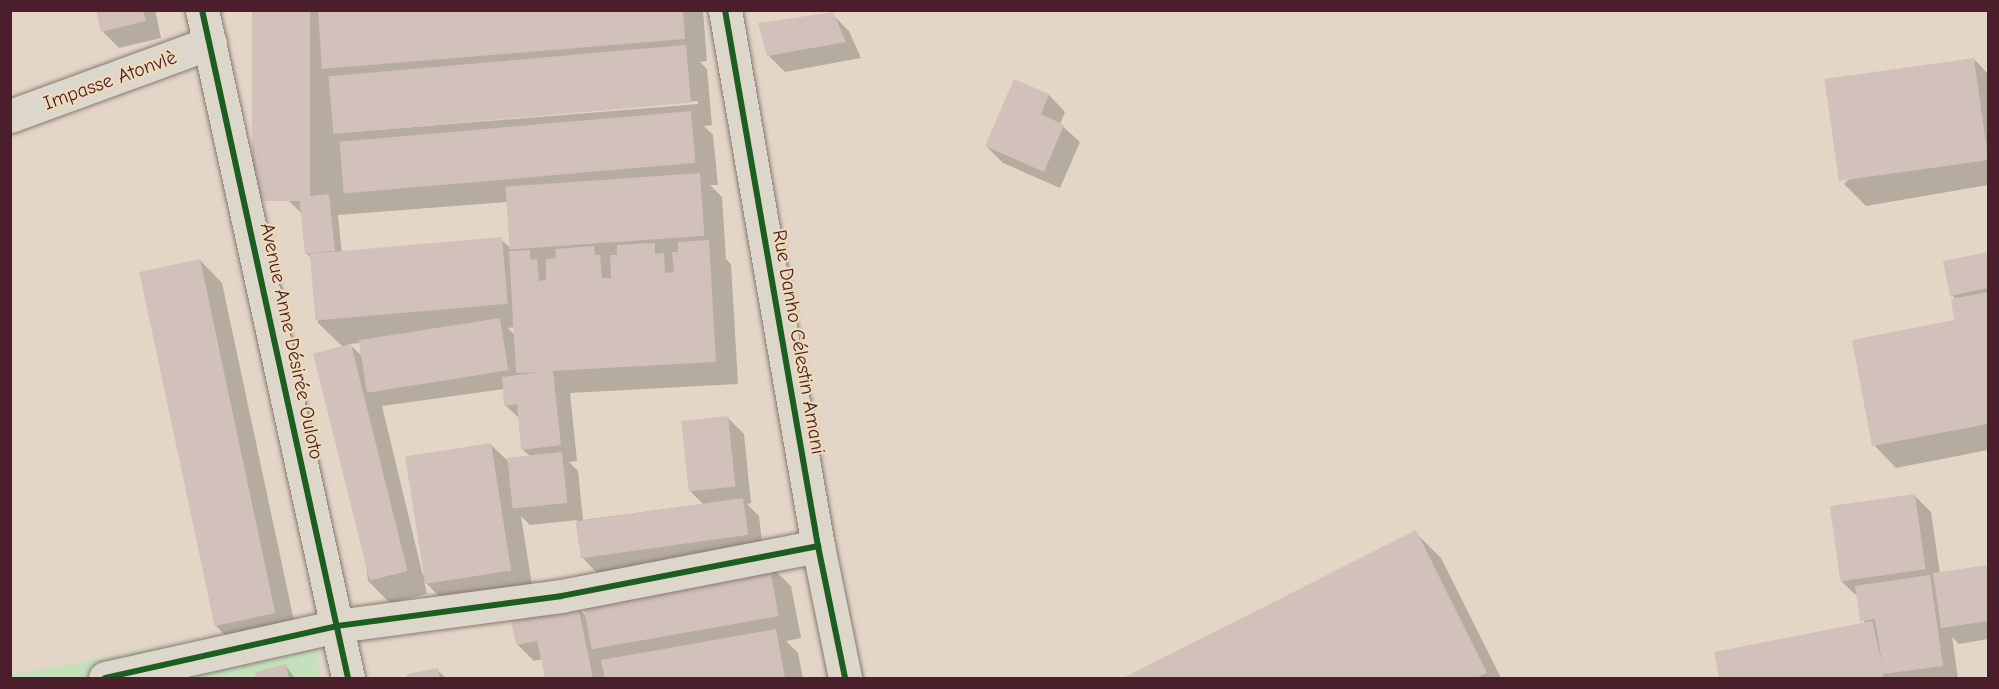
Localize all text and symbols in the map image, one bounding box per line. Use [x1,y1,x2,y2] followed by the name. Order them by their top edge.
[40,45,180,115] street label: Impasse Atonvlè
[255,221,329,461] street label: Avenue Anne Désirée Ouloto
[767,228,831,456] street label: Rue Danho Célestin Amani

